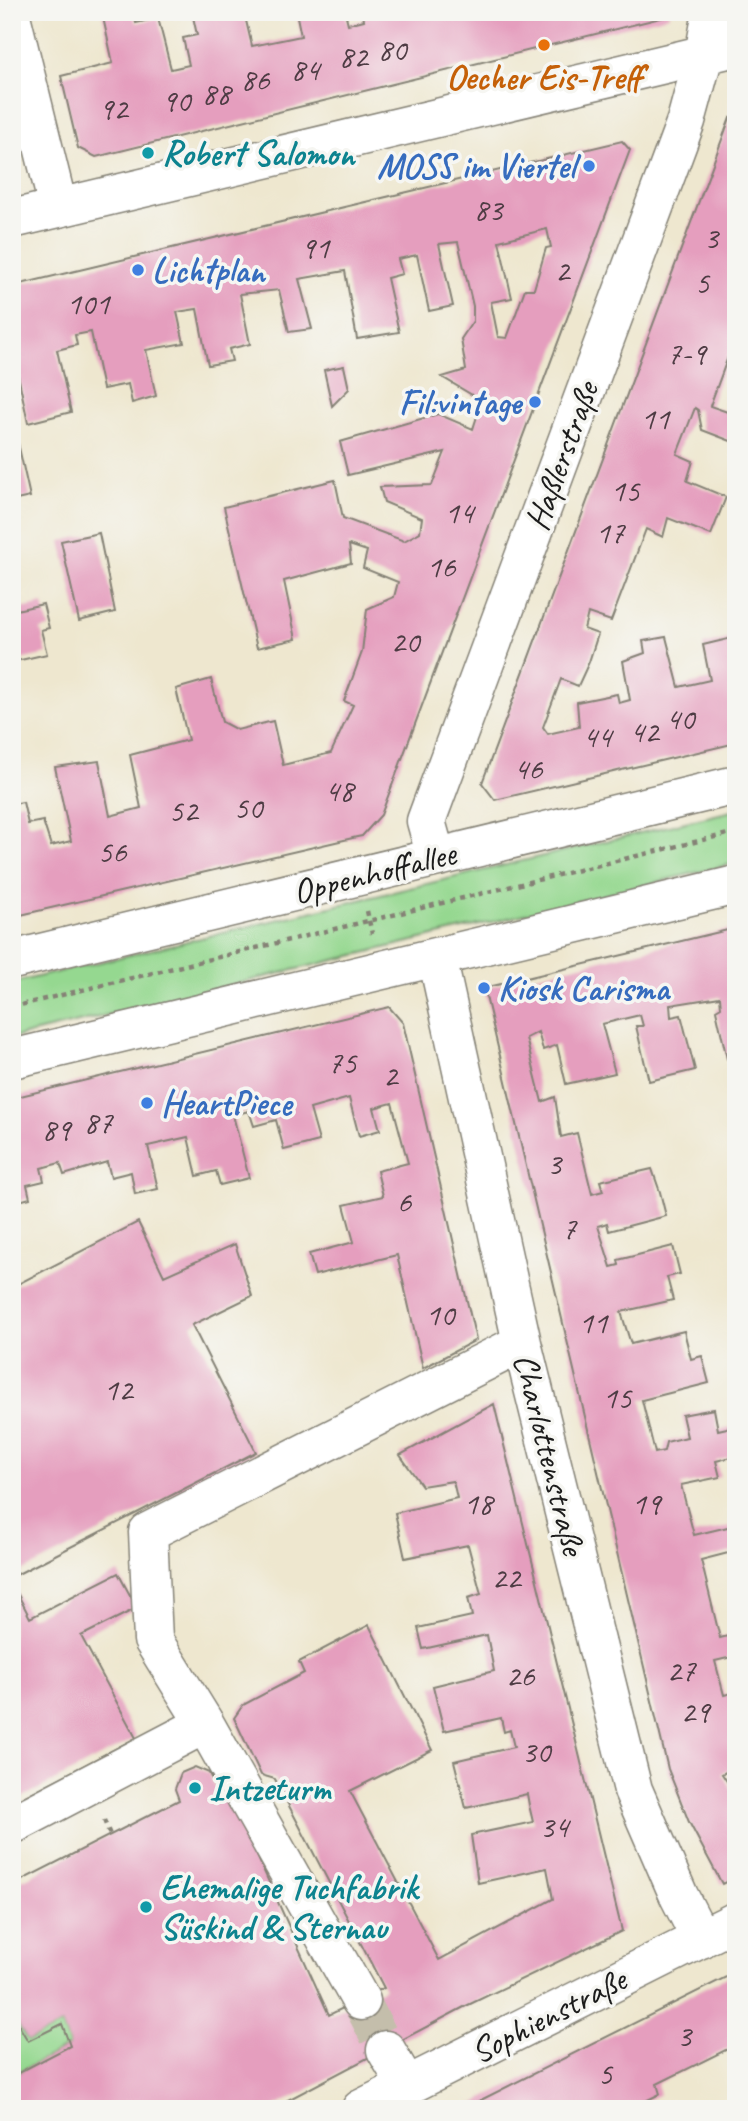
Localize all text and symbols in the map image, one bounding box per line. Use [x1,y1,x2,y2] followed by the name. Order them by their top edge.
[378,29,409,70] house number: 80
[339,36,370,77] house number: 82
[536,37,552,53] marker: Oecher Eis-Treff
[291,49,323,90] house number: 84
[446,55,649,100] place label: Oecher Eis-Treff
[241,59,271,100] house number: 86
[202,73,233,114] house number: 88
[162,80,193,121] house number: 90
[99,88,130,129] house number: 92
[162,131,356,176] place label: Robert Salomon
[377,144,582,189] place label: MOSS im Viertel
[140,145,156,161] marker: Robert Salomon
[581,158,597,174] marker: MOSS im Viertel
[474,189,505,230] house number: 83
[704,217,721,258] house number: 3
[301,227,331,268] house number: 91
[152,248,266,293] place label: Lichtplan
[555,250,572,291] house number: 2
[130,262,146,278] marker: Lichtplan
[695,262,711,303] house number: 5
[66,283,111,324] house number: 101
[666,333,708,374] house number: 7-9
[514,374,610,536] street label: Haßlerstraße
[399,380,523,425] place label: Fil:vintage
[527,394,543,410] marker: Fil:vintage
[641,398,671,439] house number: 11
[611,470,641,511] house number: 15
[445,492,477,533] house number: 14
[596,512,626,553] house number: 17
[427,546,457,587] house number: 16
[391,621,422,662] house number: 20
[666,698,697,739] house number: 40
[630,711,661,752] house number: 42
[583,716,615,757] house number: 44
[514,748,544,789] house number: 46
[325,770,356,811] house number: 48
[234,787,265,828] house number: 50
[169,790,200,831] house number: 52
[288,830,463,914] street label: Oppenhoffallee
[98,831,128,872] house number: 56
[498,966,671,1011] place label: Kiosk Carisma
[476,980,492,996] marker: Kiosk Carisma
[328,1042,358,1083] house number: 75
[383,1055,400,1096] house number: 2
[161,1081,294,1126] place label: HeartPiece
[139,1095,155,1111] marker: HeartPiece
[84,1102,114,1143] house number: 87
[42,1109,73,1150] house number: 89
[547,1143,564,1184] house number: 3
[397,1181,413,1222] house number: 6
[562,1208,578,1249] house number: 7
[426,1294,457,1335] house number: 10
[579,1302,609,1343] house number: 11
[503,1349,597,1562] street label: Charlottenstraße
[104,1369,135,1410] house number: 12
[603,1377,633,1418] house number: 15
[464,1483,495,1524] house number: 18
[632,1483,663,1524] house number: 19
[492,1557,523,1598] house number: 22
[667,1650,697,1691] house number: 27
[506,1655,536,1696] house number: 26
[681,1691,712,1732] house number: 29
[522,1731,553,1772] house number: 30
[209,1766,332,1811] place label: Intzeturm
[187,1780,203,1796] marker: Intzeturm
[540,1806,572,1847] house number: 34
[160,1865,420,1950] place label: Ehemalige Tuchfabrik Süskind & Sternau
[138,1899,154,1915] marker: Ehemalige Tuchfabrik Süskind & Sternau
[463,1956,636,2074] street label: Sophienstraße
[677,2015,694,2056] house number: 3
[598,2053,614,2094] house number: 5

